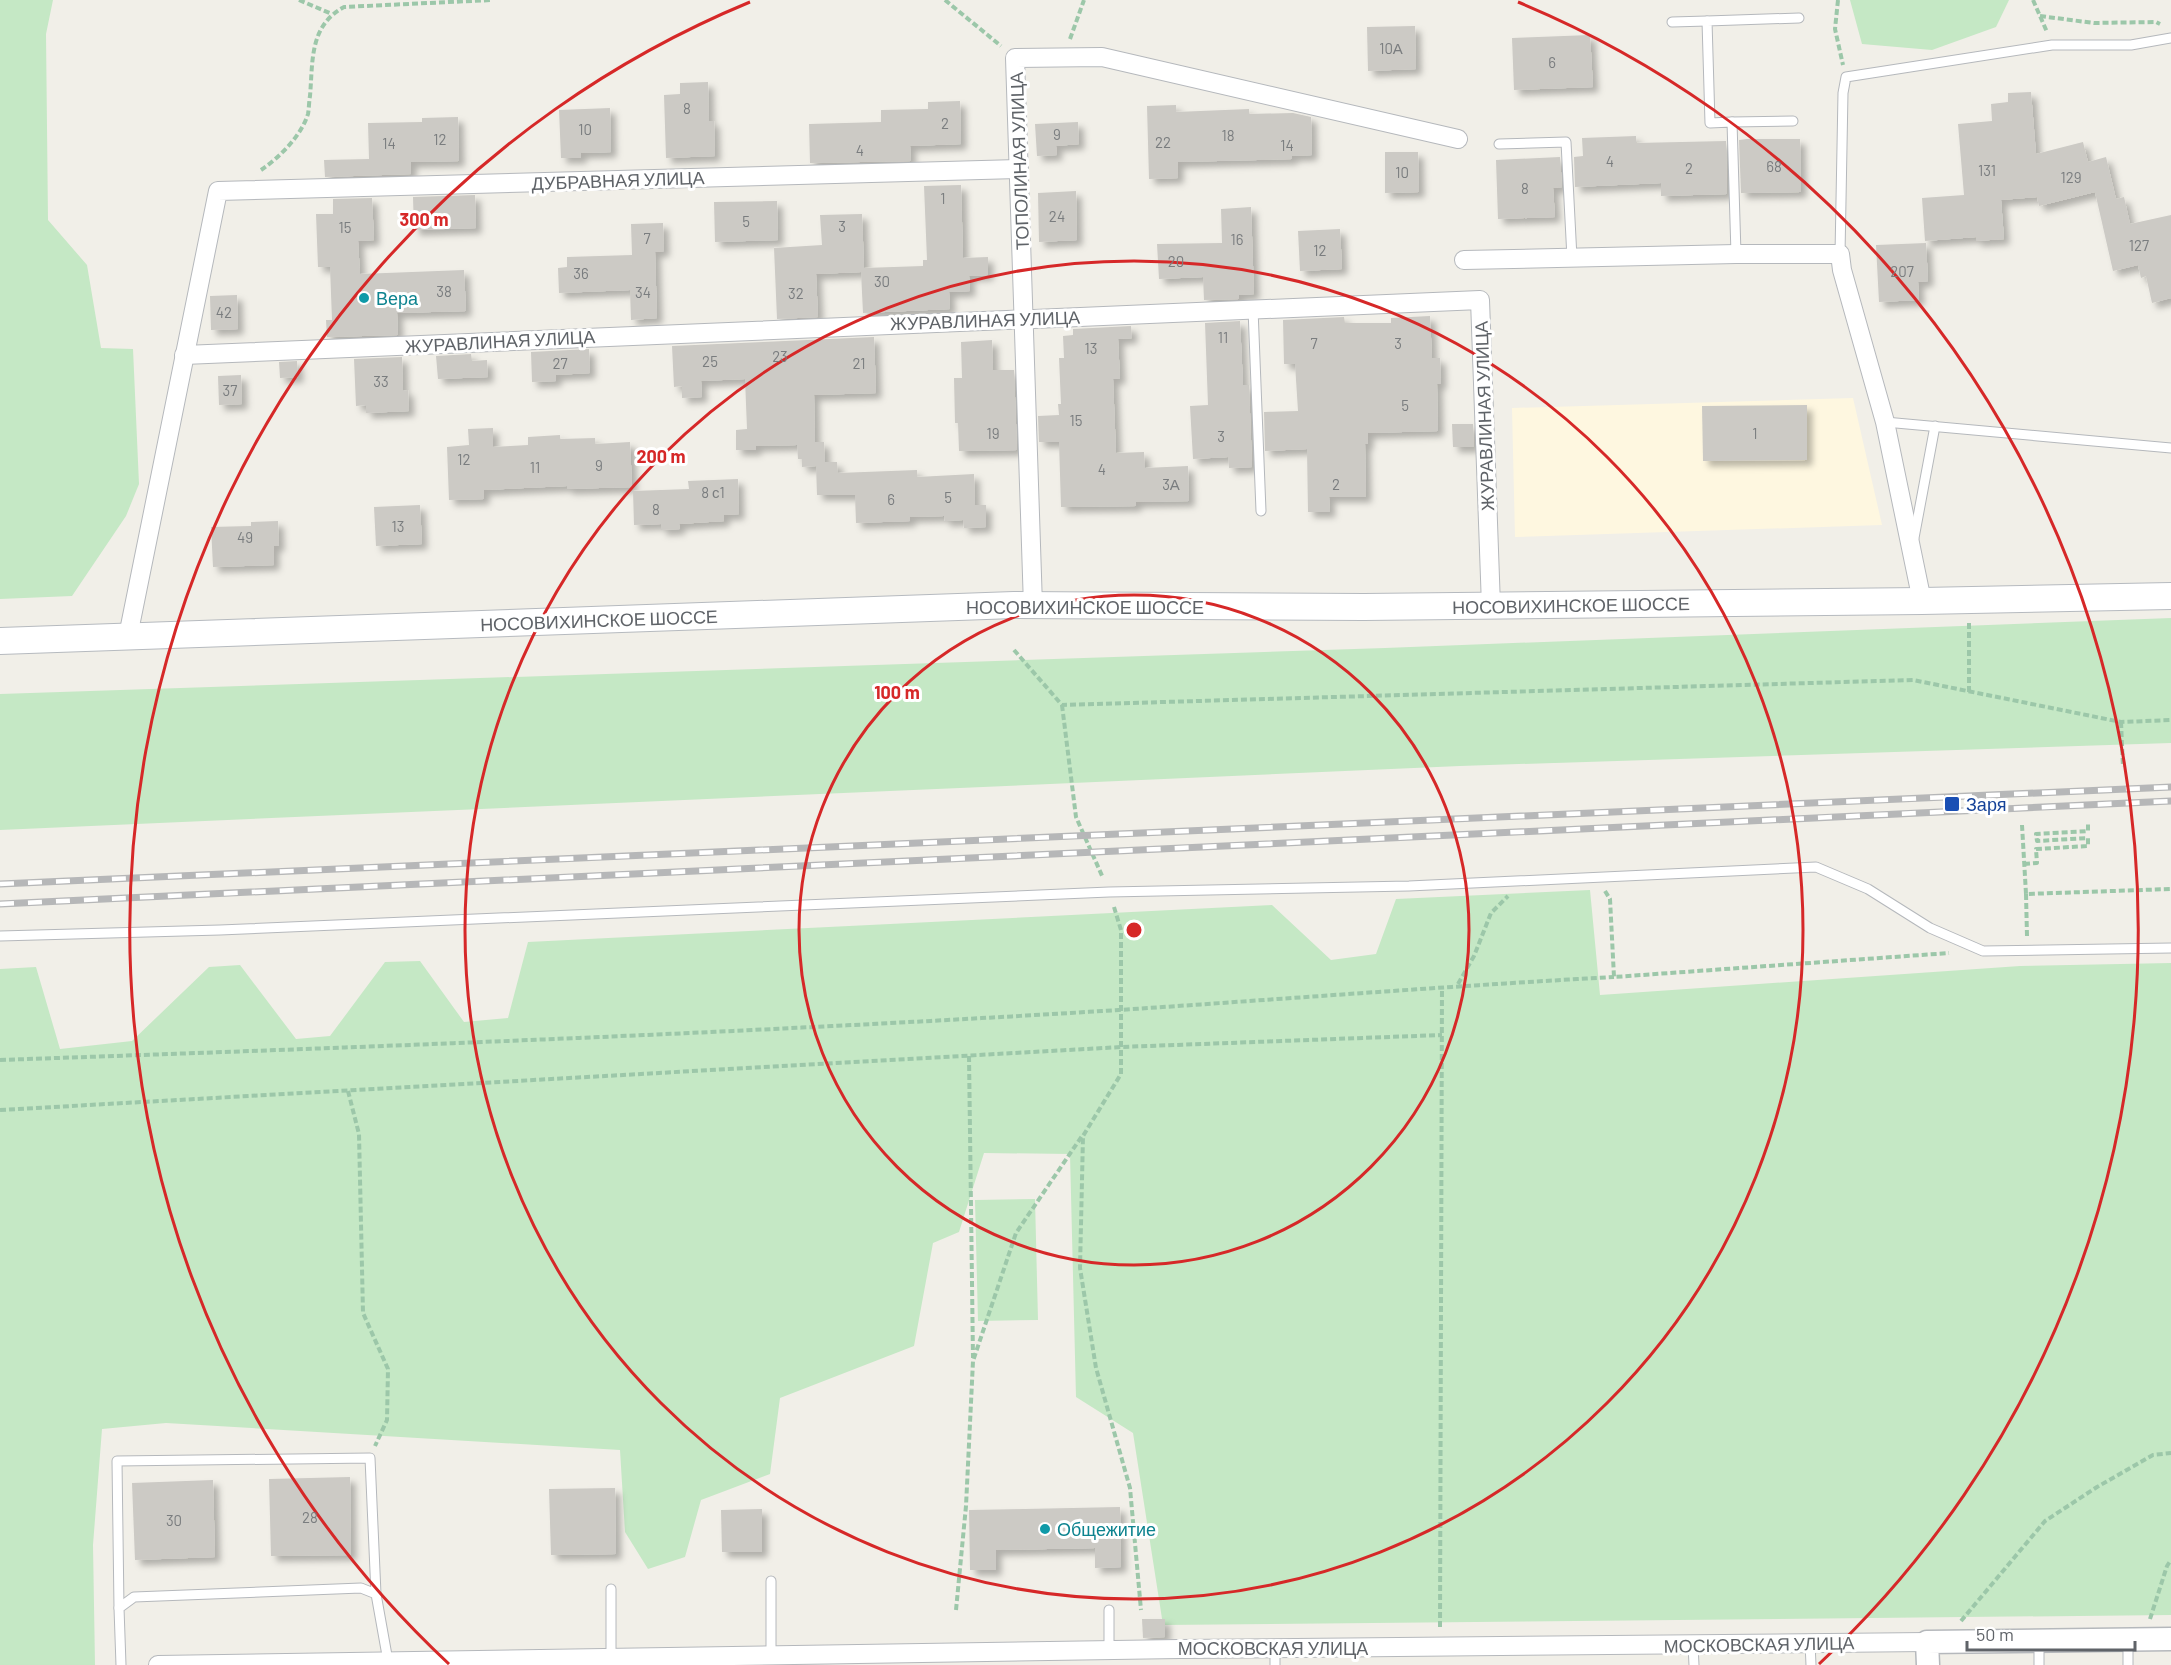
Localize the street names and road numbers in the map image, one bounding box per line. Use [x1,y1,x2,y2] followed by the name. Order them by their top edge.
[1005,72,1033,250] street label: ТОПОЛИНАЯ УЛИЦА
[531,166,705,194] street label: ДУБРАВНАЯ УЛИЦА
[890,306,1080,334] street label: ЖУРАВЛИНАЯ УЛИЦА
[1470,321,1498,511] street label: ЖУРАВЛИНАЯ УЛИЦА
[404,325,596,357] street label: ЖУРАВЛИНАЯ УЛИЦА
[1452,592,1690,618] street label: НОСОВИХИНСКОЕ ШОССЕ
[966,596,1204,618] street label: НОСОВИХИНСКОЕ ШОССЕ
[480,605,718,635] street label: НОСОВИХИНСКОЕ ШОССЕ
[1663,1631,1855,1657] street label: МОСКОВСКАЯ УЛИЦА
[1178,1637,1368,1659] street label: МОСКОВСКАЯ УЛИЦА

